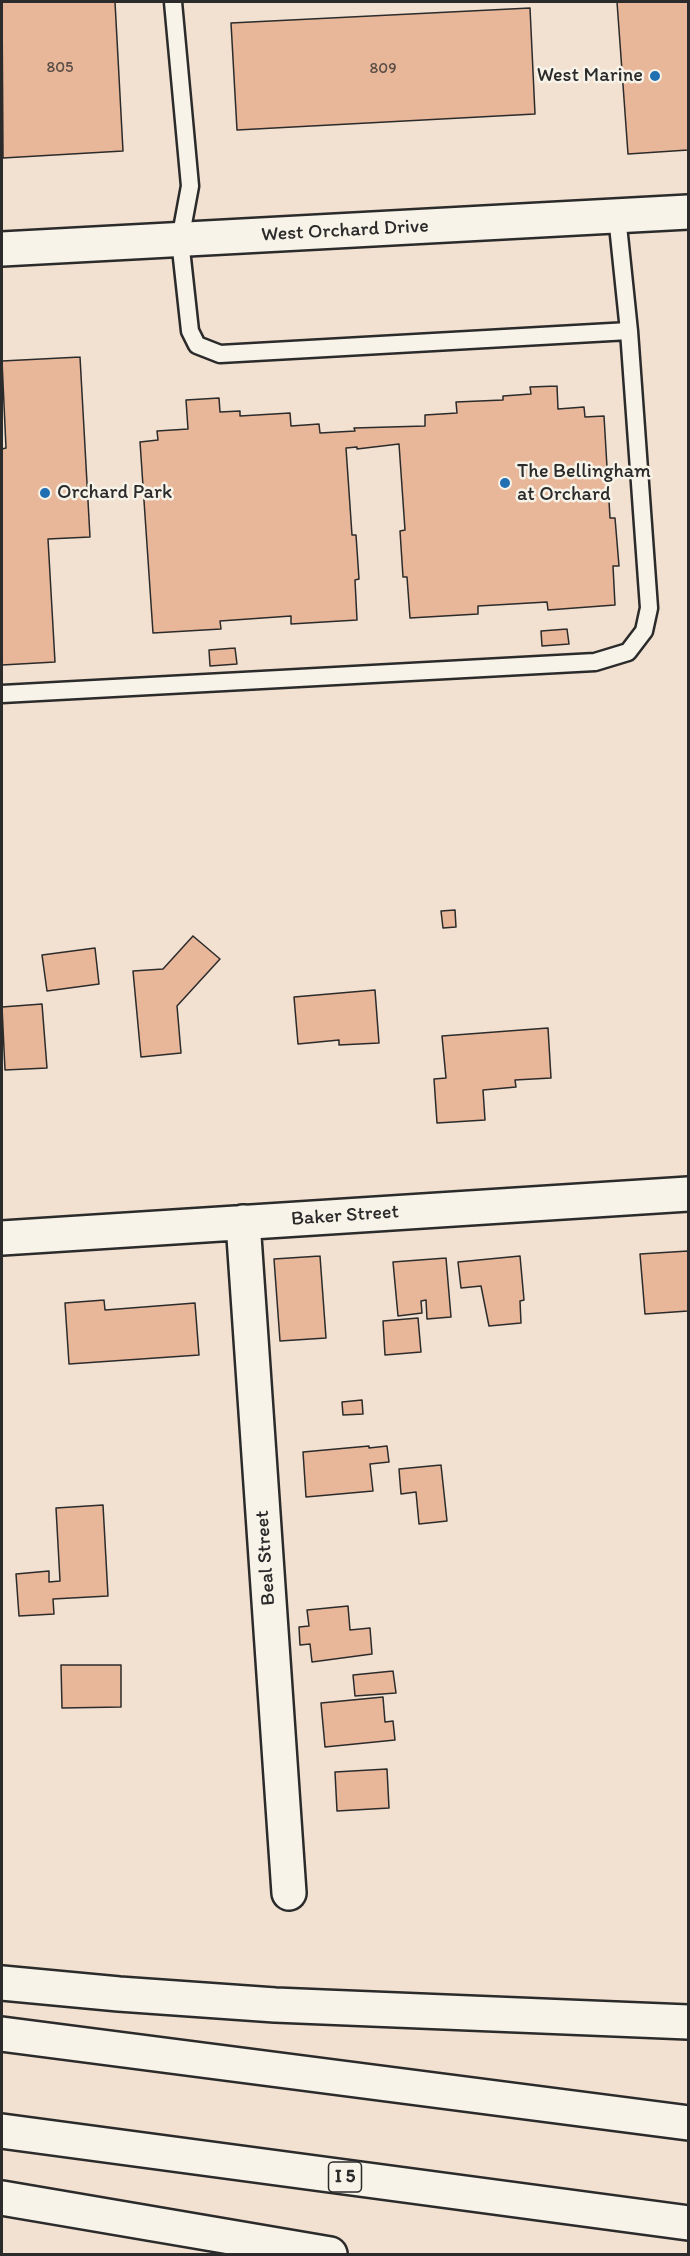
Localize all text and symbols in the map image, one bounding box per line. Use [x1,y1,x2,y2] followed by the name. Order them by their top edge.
[46,58,74,78] house number: 805
[370,59,396,79] house number: 809
[537,64,643,88] place label: West Marine
[648,69,662,83] marker: West Marine
[261,215,429,247] street label: West Orchard Drive
[517,460,651,507] place label: The Bellingham at Orchard
[498,476,512,490] marker: The Bellingham at Orchard
[57,481,172,505] place label: Orchard Park
[38,486,52,500] marker: Orchard Park
[290,1200,400,1232] street label: Baker Street
[251,1510,281,1606] street label: Beal Street
[328,2162,362,2192] road number: I 5

